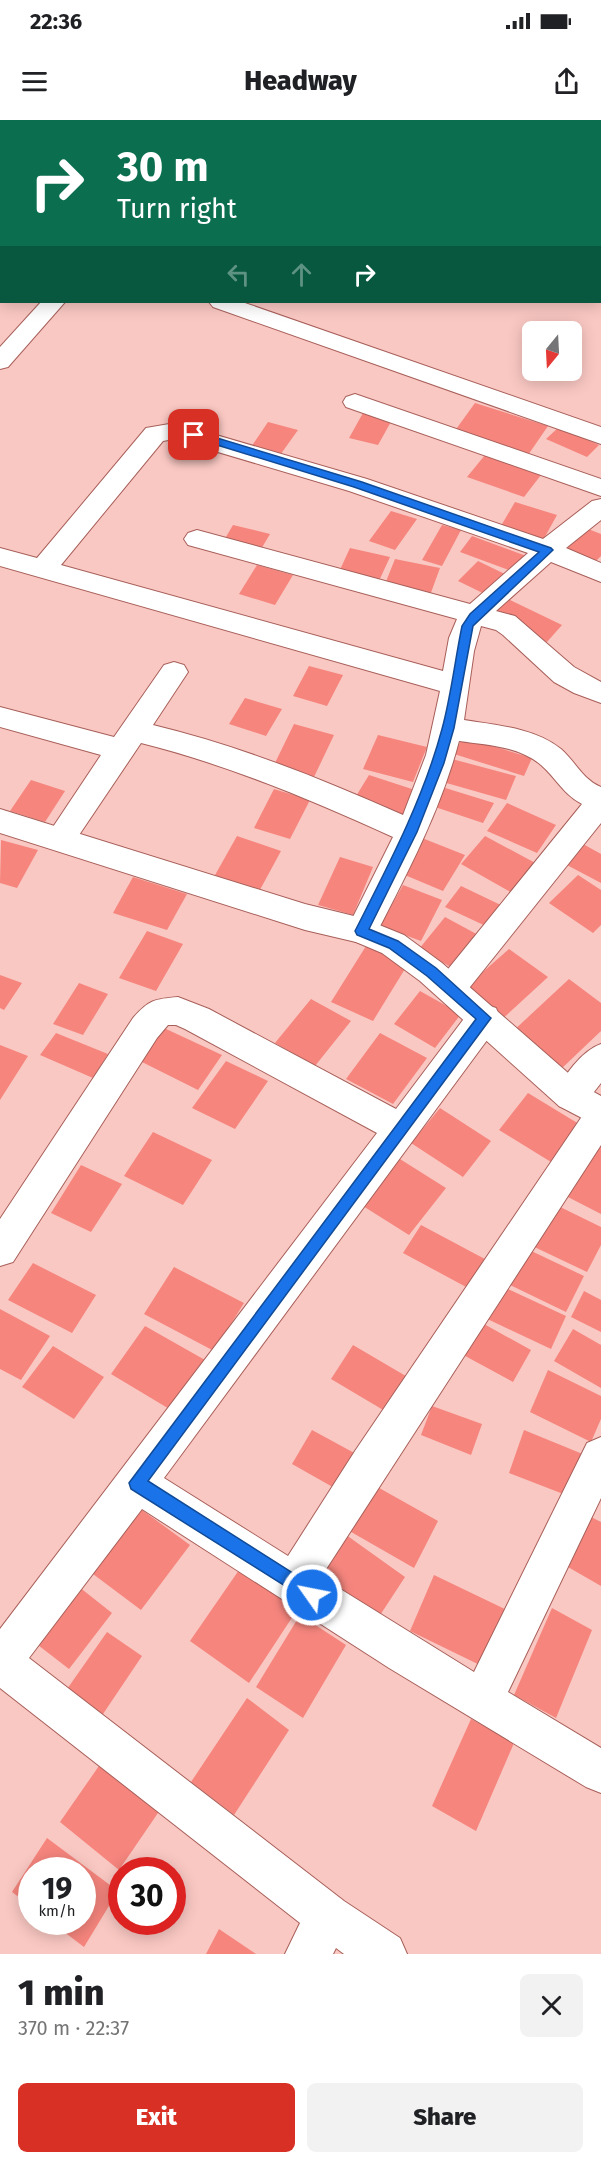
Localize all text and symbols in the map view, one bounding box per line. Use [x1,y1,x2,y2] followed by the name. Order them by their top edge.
[30,8,82,35] text: 22:36
[18,65,51,98] icon: menu
[244,65,357,97] text: Headway
[550,65,583,98] icon: share
[117,142,209,192] text: 30 m
[18,144,96,222] icon: right
[117,193,237,225] text: Turn right
[222,258,255,291] icon: left
[285,258,318,291] icon: ahead
[348,258,381,291] icon: right
[522,321,582,381] north arrow
[522,321,582,381] map controls
[168,409,219,460] pin
[177,418,210,451] icon: arrive
[280,1563,344,1627] position arrow
[108,1857,186,1935] speed limit sign: 30
[42,1871,72,1907] text: 19
[38,1902,76,1920] text: km/h
[18,1971,104,2015] text: 1 min
[520,1974,583,2037] button: close
[18,2016,129,2040] text: 370 m · 22:37
[18,2083,295,2152] button: Exit
[307,2083,583,2152] button: Share

